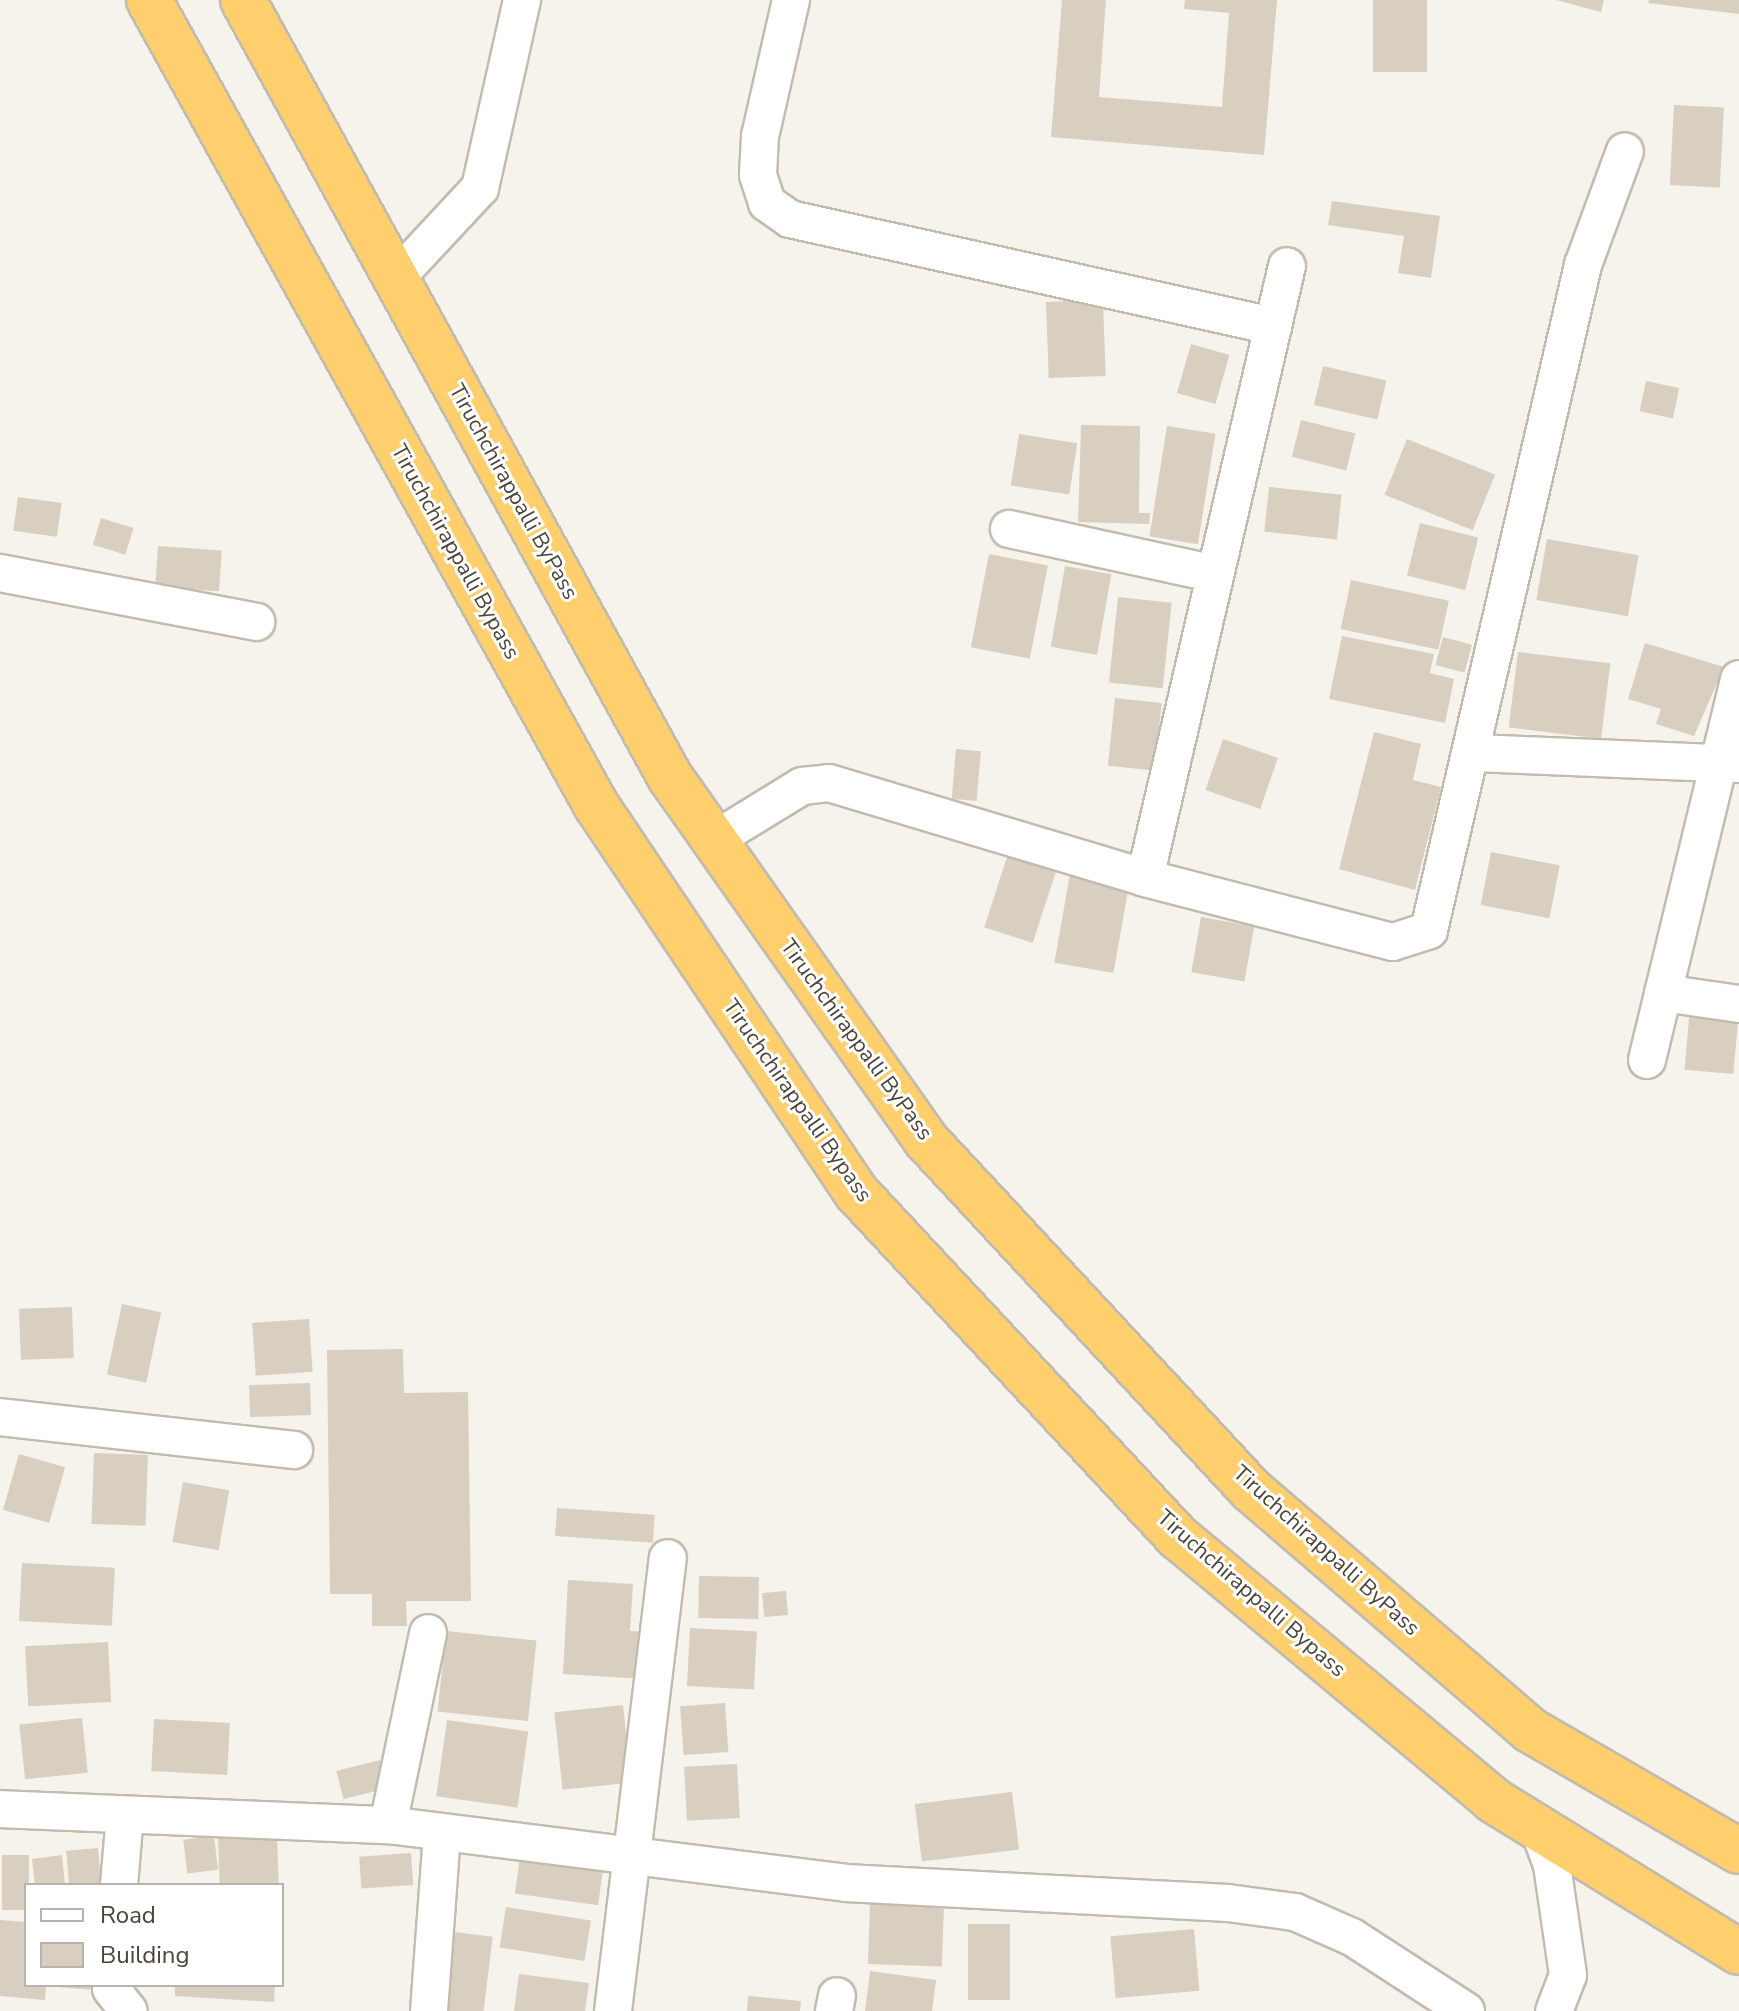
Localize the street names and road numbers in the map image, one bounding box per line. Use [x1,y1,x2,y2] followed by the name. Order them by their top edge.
[443,380,583,604] street label: Tiruchchirappalli ByPass
[385,440,525,664] street label: Tiruchchirappalli Bypass
[774,934,938,1146] street label: Tiruchchirappalli ByPass
[717,995,877,1207] street label: Tiruchchirappalli Bypass
[1227,1460,1425,1642] street label: Tiruchchirappalli ByPass
[1151,1505,1351,1683] street label: Tiruchchirappalli Bypass

